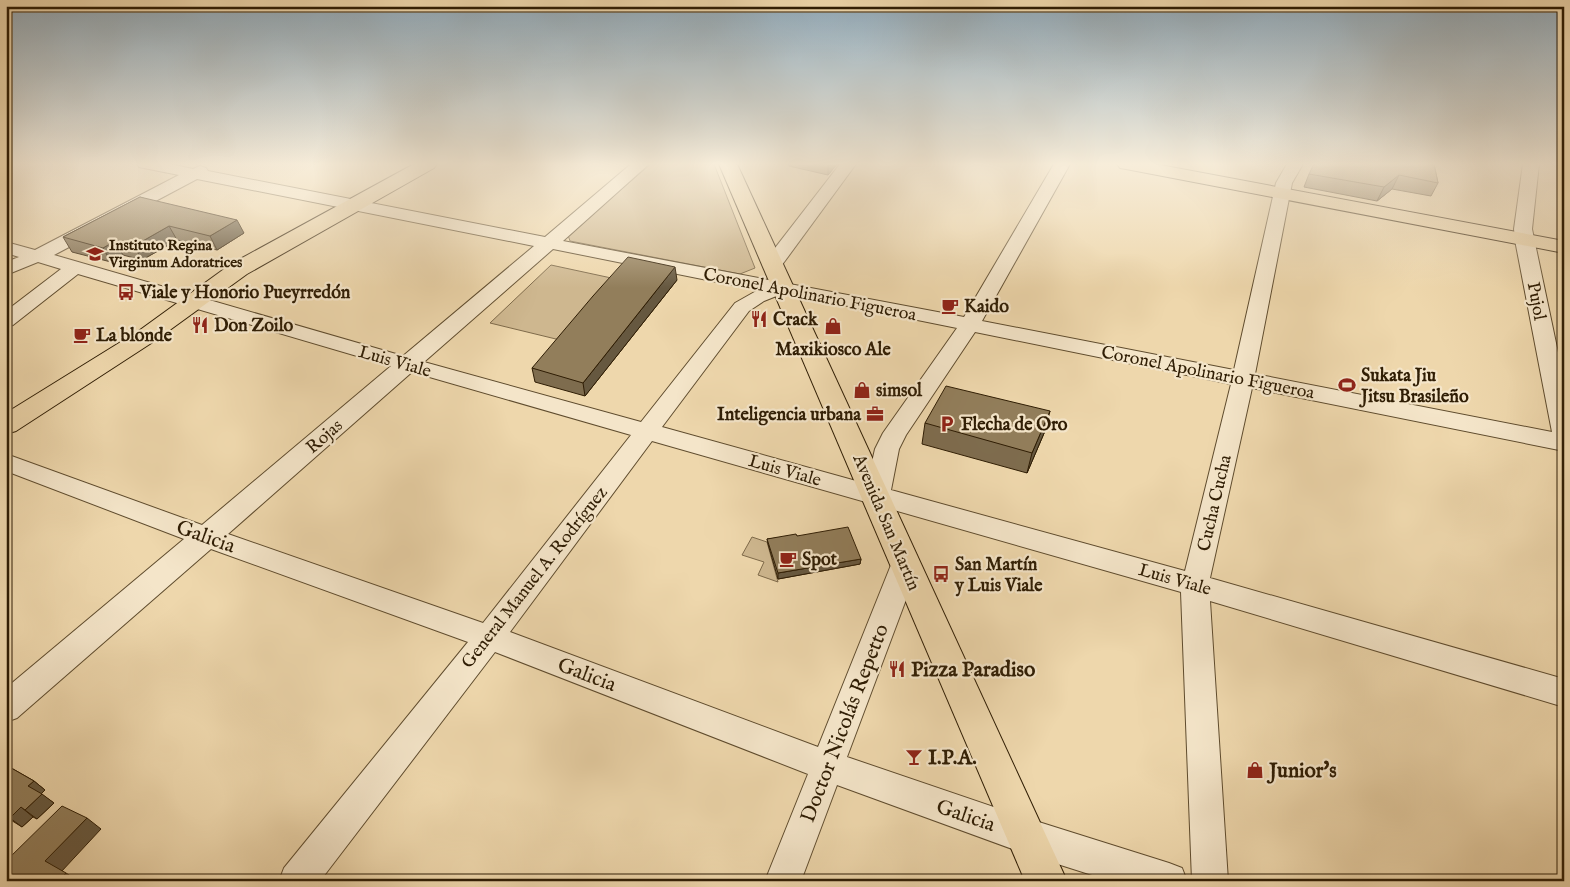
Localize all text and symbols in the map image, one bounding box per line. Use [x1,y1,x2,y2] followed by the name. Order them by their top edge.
[108,236,243,272] place label: Instituto Regina Virginum Adoratrices
[85,244,105,264] school or university icon: Instituto Regina Virginum Adoratrices
[701,263,919,327] street label: Coronel Apolinario Figueroa
[1521,280,1551,322] street label: Pujol
[116,282,136,302] bus stop icon: Viale y Honorio Pueyrredón
[139,282,351,305] place label: Viale y Honorio Pueyrredón
[940,296,960,316] cafe icon: Kaido
[964,296,1009,319] place label: Kaido
[749,309,769,329] restaurant icon: Crack
[773,309,819,332] place label: Crack
[190,315,210,335] restaurant icon: Don Zoilo
[214,315,294,338] place label: Don Zoilo
[823,316,843,336] shop icon: Maxikiosco Ale
[72,325,92,345] cafe icon: La blonde
[96,325,173,348] place label: La blonde
[775,339,891,362] place label: Maxikiosco Ale
[356,341,434,384] street label: Luis Viale
[1099,341,1317,405] street label: Coronel Apolinario Figueroa
[1359,365,1469,409] place label: Sukata Jiu Jitsu Brasileño
[1337,375,1357,395] sports icon: Sukata Jiu Jitsu Brasileño
[852,380,872,400] shop icon: simsol
[876,380,923,403] place label: simsol
[717,404,862,427] place label: Inteligencia urbana
[865,404,885,424] office icon: Inteligencia urbana
[937,414,957,434] parking icon: Flecha de Oro
[961,414,1068,437] place label: Flecha de Oro
[302,415,348,459] street label: Rojas
[746,450,824,493] street label: Luis Viale
[846,450,925,595] street label: Avenida San Martín
[1193,453,1238,554] street label: Cucha Cucha
[457,482,613,674] street label: General Manuel A. Rodríguez
[172,514,240,561] street label: Galicia
[778,549,798,569] cafe icon: Spot
[802,549,838,572] place label: Spot
[954,554,1043,598] place label: San Martín y Luis Viale
[1136,559,1214,602] street label: Luis Viale
[931,564,951,584] bus stop icon: San Martín y Luis Viale
[795,620,896,827] street label: Doctor Nicolás Repetto
[553,652,621,699] street label: Galicia
[911,657,1036,684] place label: Pizza Paradiso
[887,659,907,679] restaurant icon: Pizza Paradiso
[928,745,977,772] place label: I.P.A.
[904,747,924,767] bar icon: I.P.A.
[1266,758,1337,785] place label: Junior's
[1245,760,1265,780] shop icon: Junior's
[932,794,1000,839] street label: Galicia

